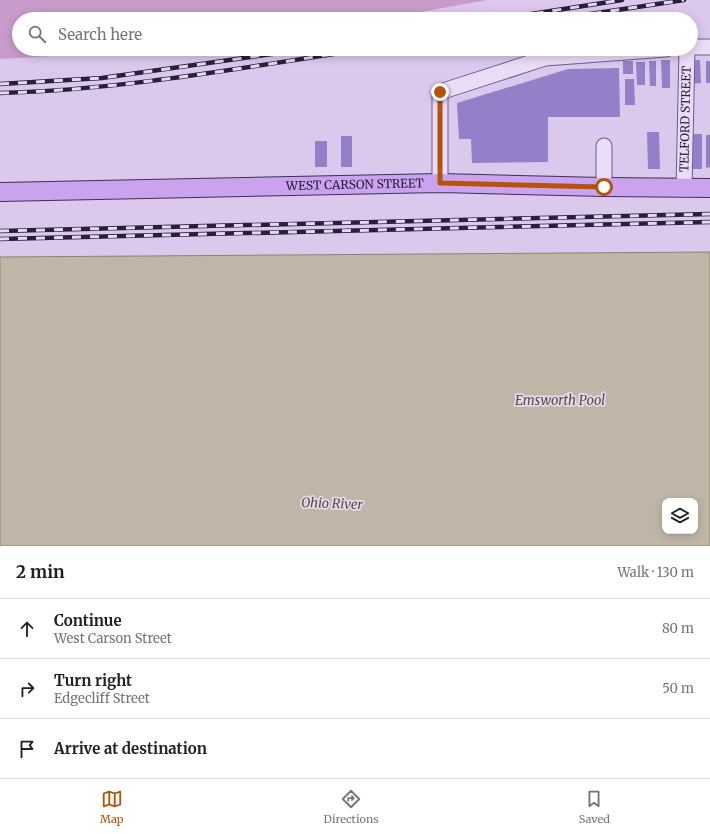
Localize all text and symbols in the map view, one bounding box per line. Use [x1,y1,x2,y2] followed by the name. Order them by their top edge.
[12,12,698,56] search box
[26,23,48,45] icon: search
[58,25,142,44] text: Search here
[676,65,694,172] street label: TELFORD STREET
[431,83,449,101] route end
[285,175,425,193] street label: WEST CARSON STREET
[595,178,613,196] route start
[515,392,605,409] water label: Emsworth Pool
[301,494,364,513] water label: Ohio River
[662,498,698,534] map controls
[662,498,698,534] button: layers
[16,561,64,583] text: 2 min
[617,564,694,581] text: Walk · 130 m
[54,611,122,630] text: Continue
[16,618,38,640] icon: ahead
[662,620,694,637] text: 80 m
[54,630,172,647] text: West Carson Street
[54,671,132,690] text: Turn right
[16,678,38,700] icon: right
[662,680,694,697] text: 50 m
[54,690,150,707] text: Edgecliff Street
[16,738,38,760] icon: arrive
[54,739,207,758] text: Arrive at destination
[100,788,124,826] tab: Map
[324,788,379,826] tab: Directions
[579,788,610,826] tab: Saved

